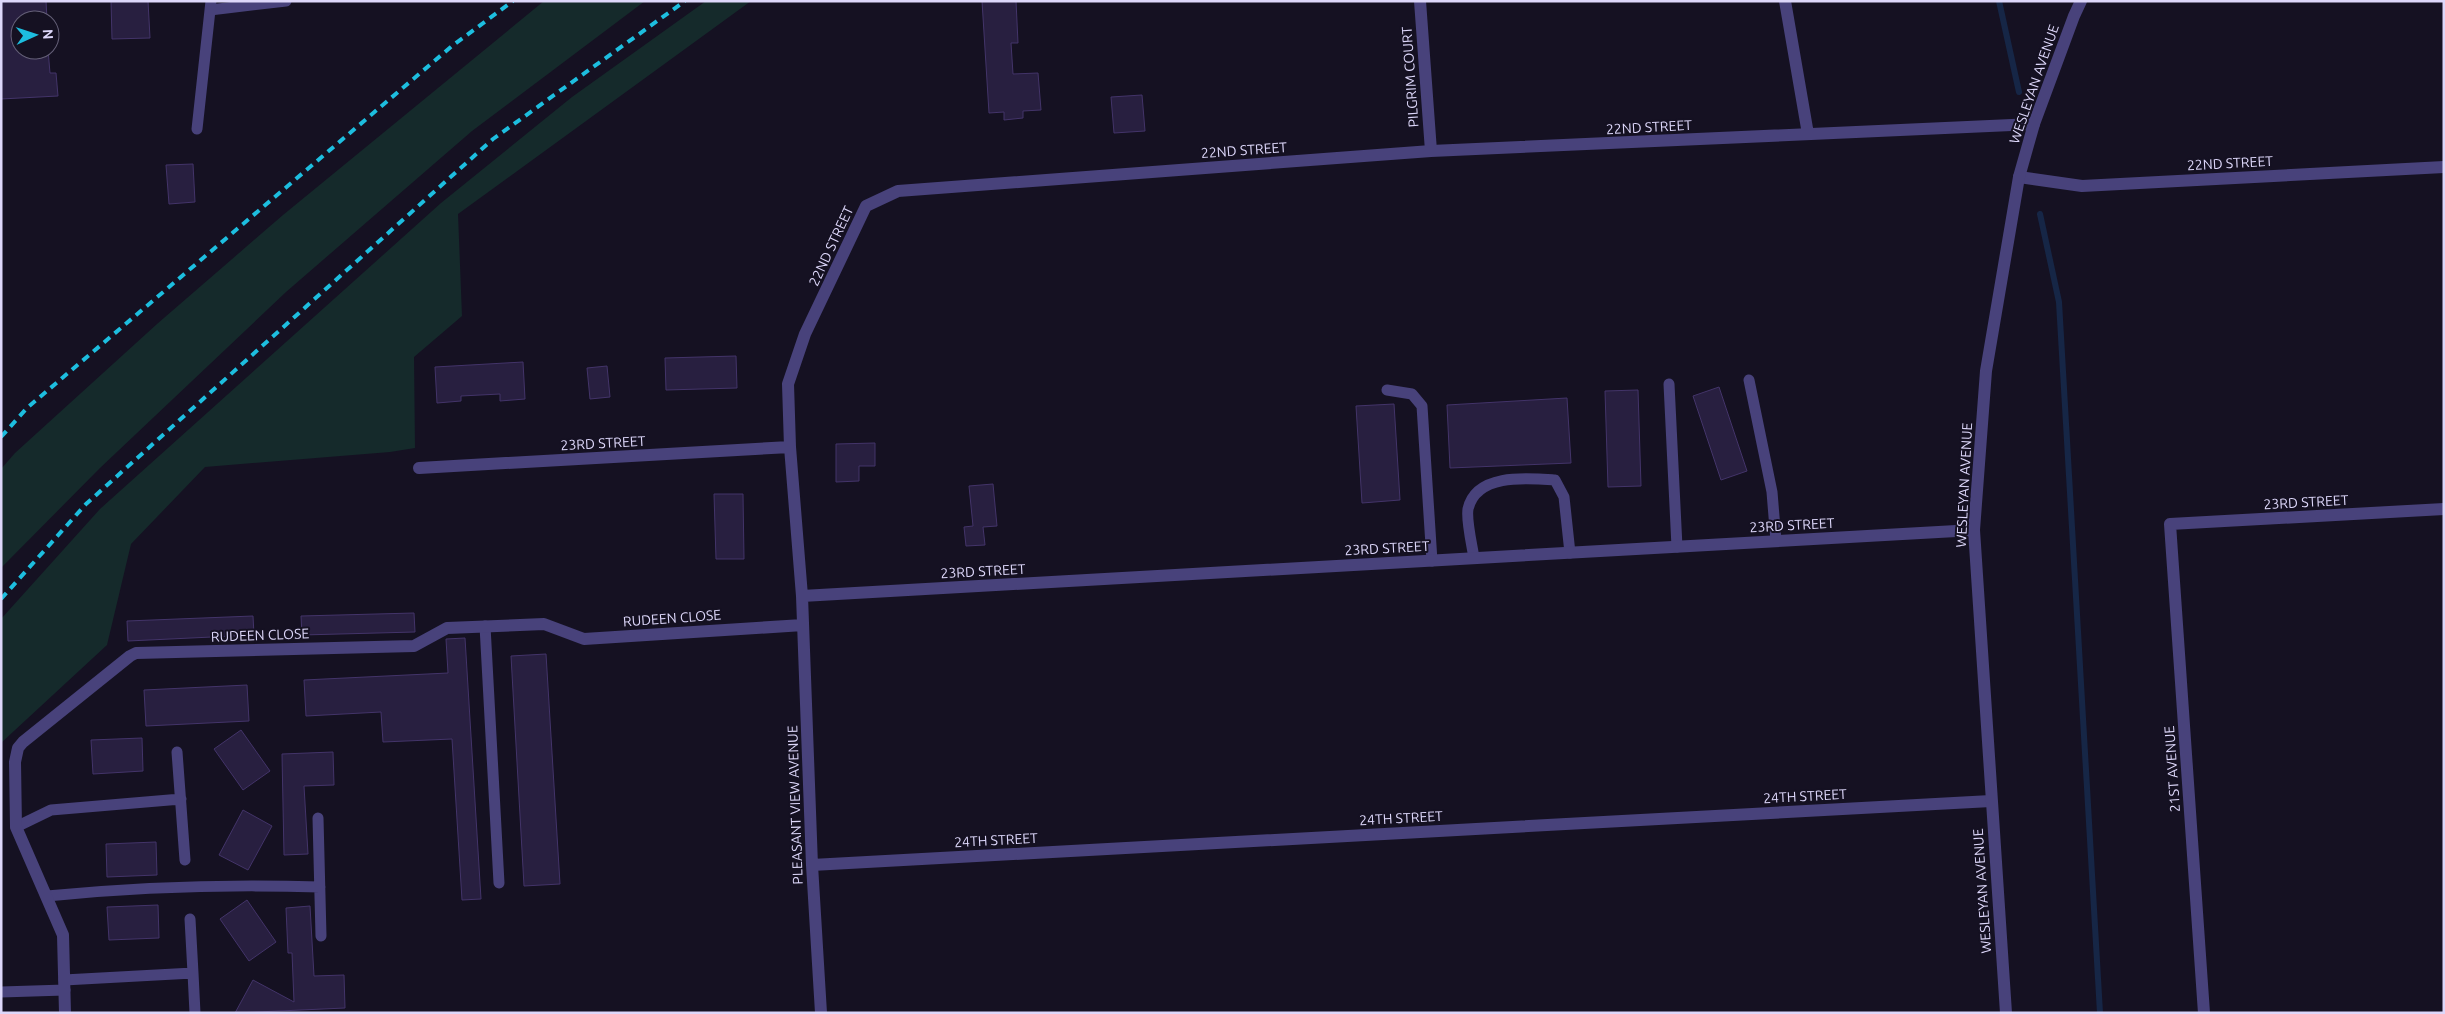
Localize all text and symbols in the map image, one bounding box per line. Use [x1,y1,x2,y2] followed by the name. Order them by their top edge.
[10,10,60,60] north arrow
[2006,22,2062,146] street label: WESLEYAN AVENUE
[1398,26,1422,128] street label: PILGRIM COURT
[40,29,56,40] text: N
[1606,117,1693,137] street label: 22ND STREET
[1200,139,1288,161] street label: 22ND STREET
[2187,153,2274,173] street label: 22ND STREET
[806,203,857,288] street label: 22ND STREET
[1953,422,1975,548] street label: WESLEYAN AVENUE
[560,433,646,453] street label: 23RD STREET
[2263,492,2349,512] street label: 23RD STREET
[1749,515,1835,535] street label: 23RD STREET
[1344,538,1430,558] street label: 23RD STREET
[940,561,1026,581] street label: 23RD STREET
[622,607,722,629] street label: RUDEEN CLOSE
[211,625,310,645] street label: RUDEEN CLOSE
[784,725,806,885] street label: PLEASANT VIEW AVENUE
[2161,725,2183,813] street label: 21ST AVENUE
[1763,786,1847,806] street label: 24TH STREET
[1359,808,1443,828] street label: 24TH STREET
[1970,828,1994,954] street label: WESLEYAN AVENUE
[954,830,1038,850] street label: 24TH STREET

